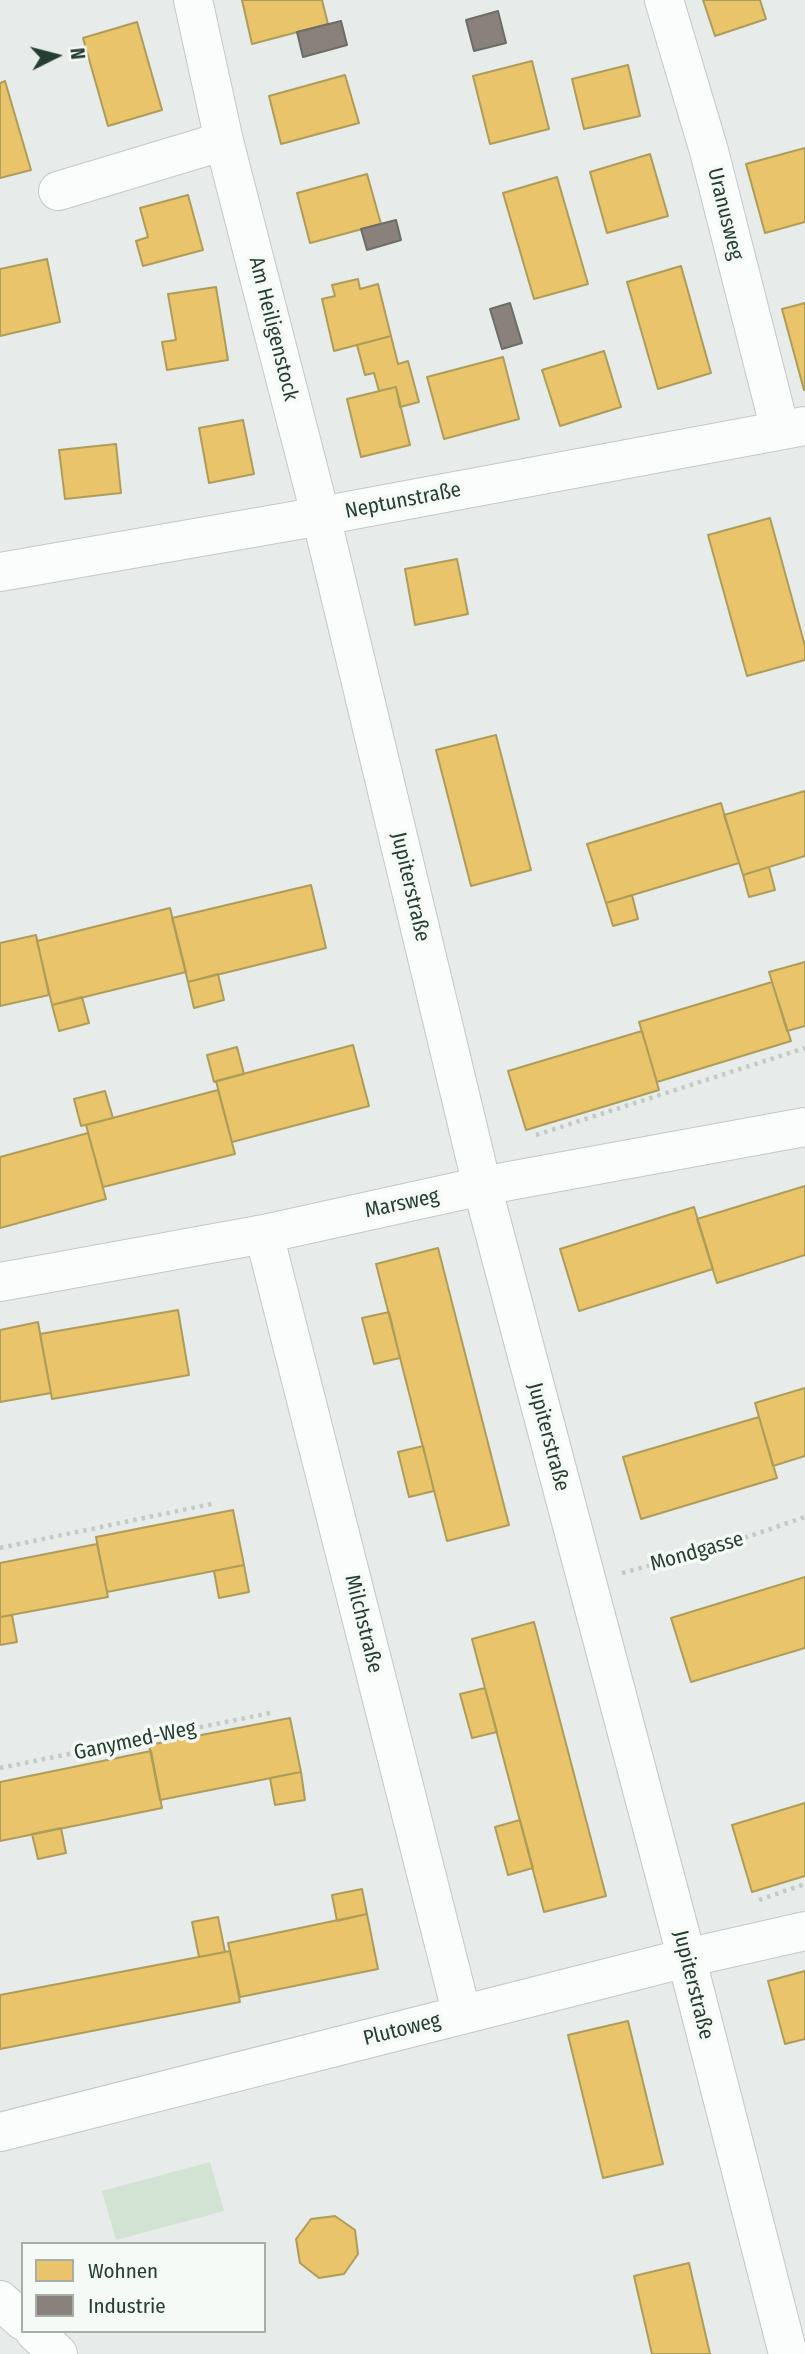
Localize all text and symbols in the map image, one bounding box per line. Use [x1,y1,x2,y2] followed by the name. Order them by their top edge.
[21,21,91,91] north arrow
[65,47,89,61] text: N
[701,165,749,263] street label: Uranusweg
[243,254,303,404] street label: Am Heiligenstock
[343,477,463,525] street label: Neptunstraße
[385,830,435,944] street label: Jupiterstraße
[363,1184,441,1224] street label: Marsweg
[521,1380,575,1494] street label: Jupiterstraße
[647,1527,747,1577] street label: Mondgasse
[339,1572,387,1676] street label: Milchstraße
[72,1716,198,1766] street label: Ganymed-Weg
[667,1928,719,2042] street label: Jupiterstraße
[361,2008,443,2052] street label: Plutoweg
[21,2242,266,2333] legend
[88,2258,158,2284] text: Wohnen
[88,2293,166,2319] text: Industrie

